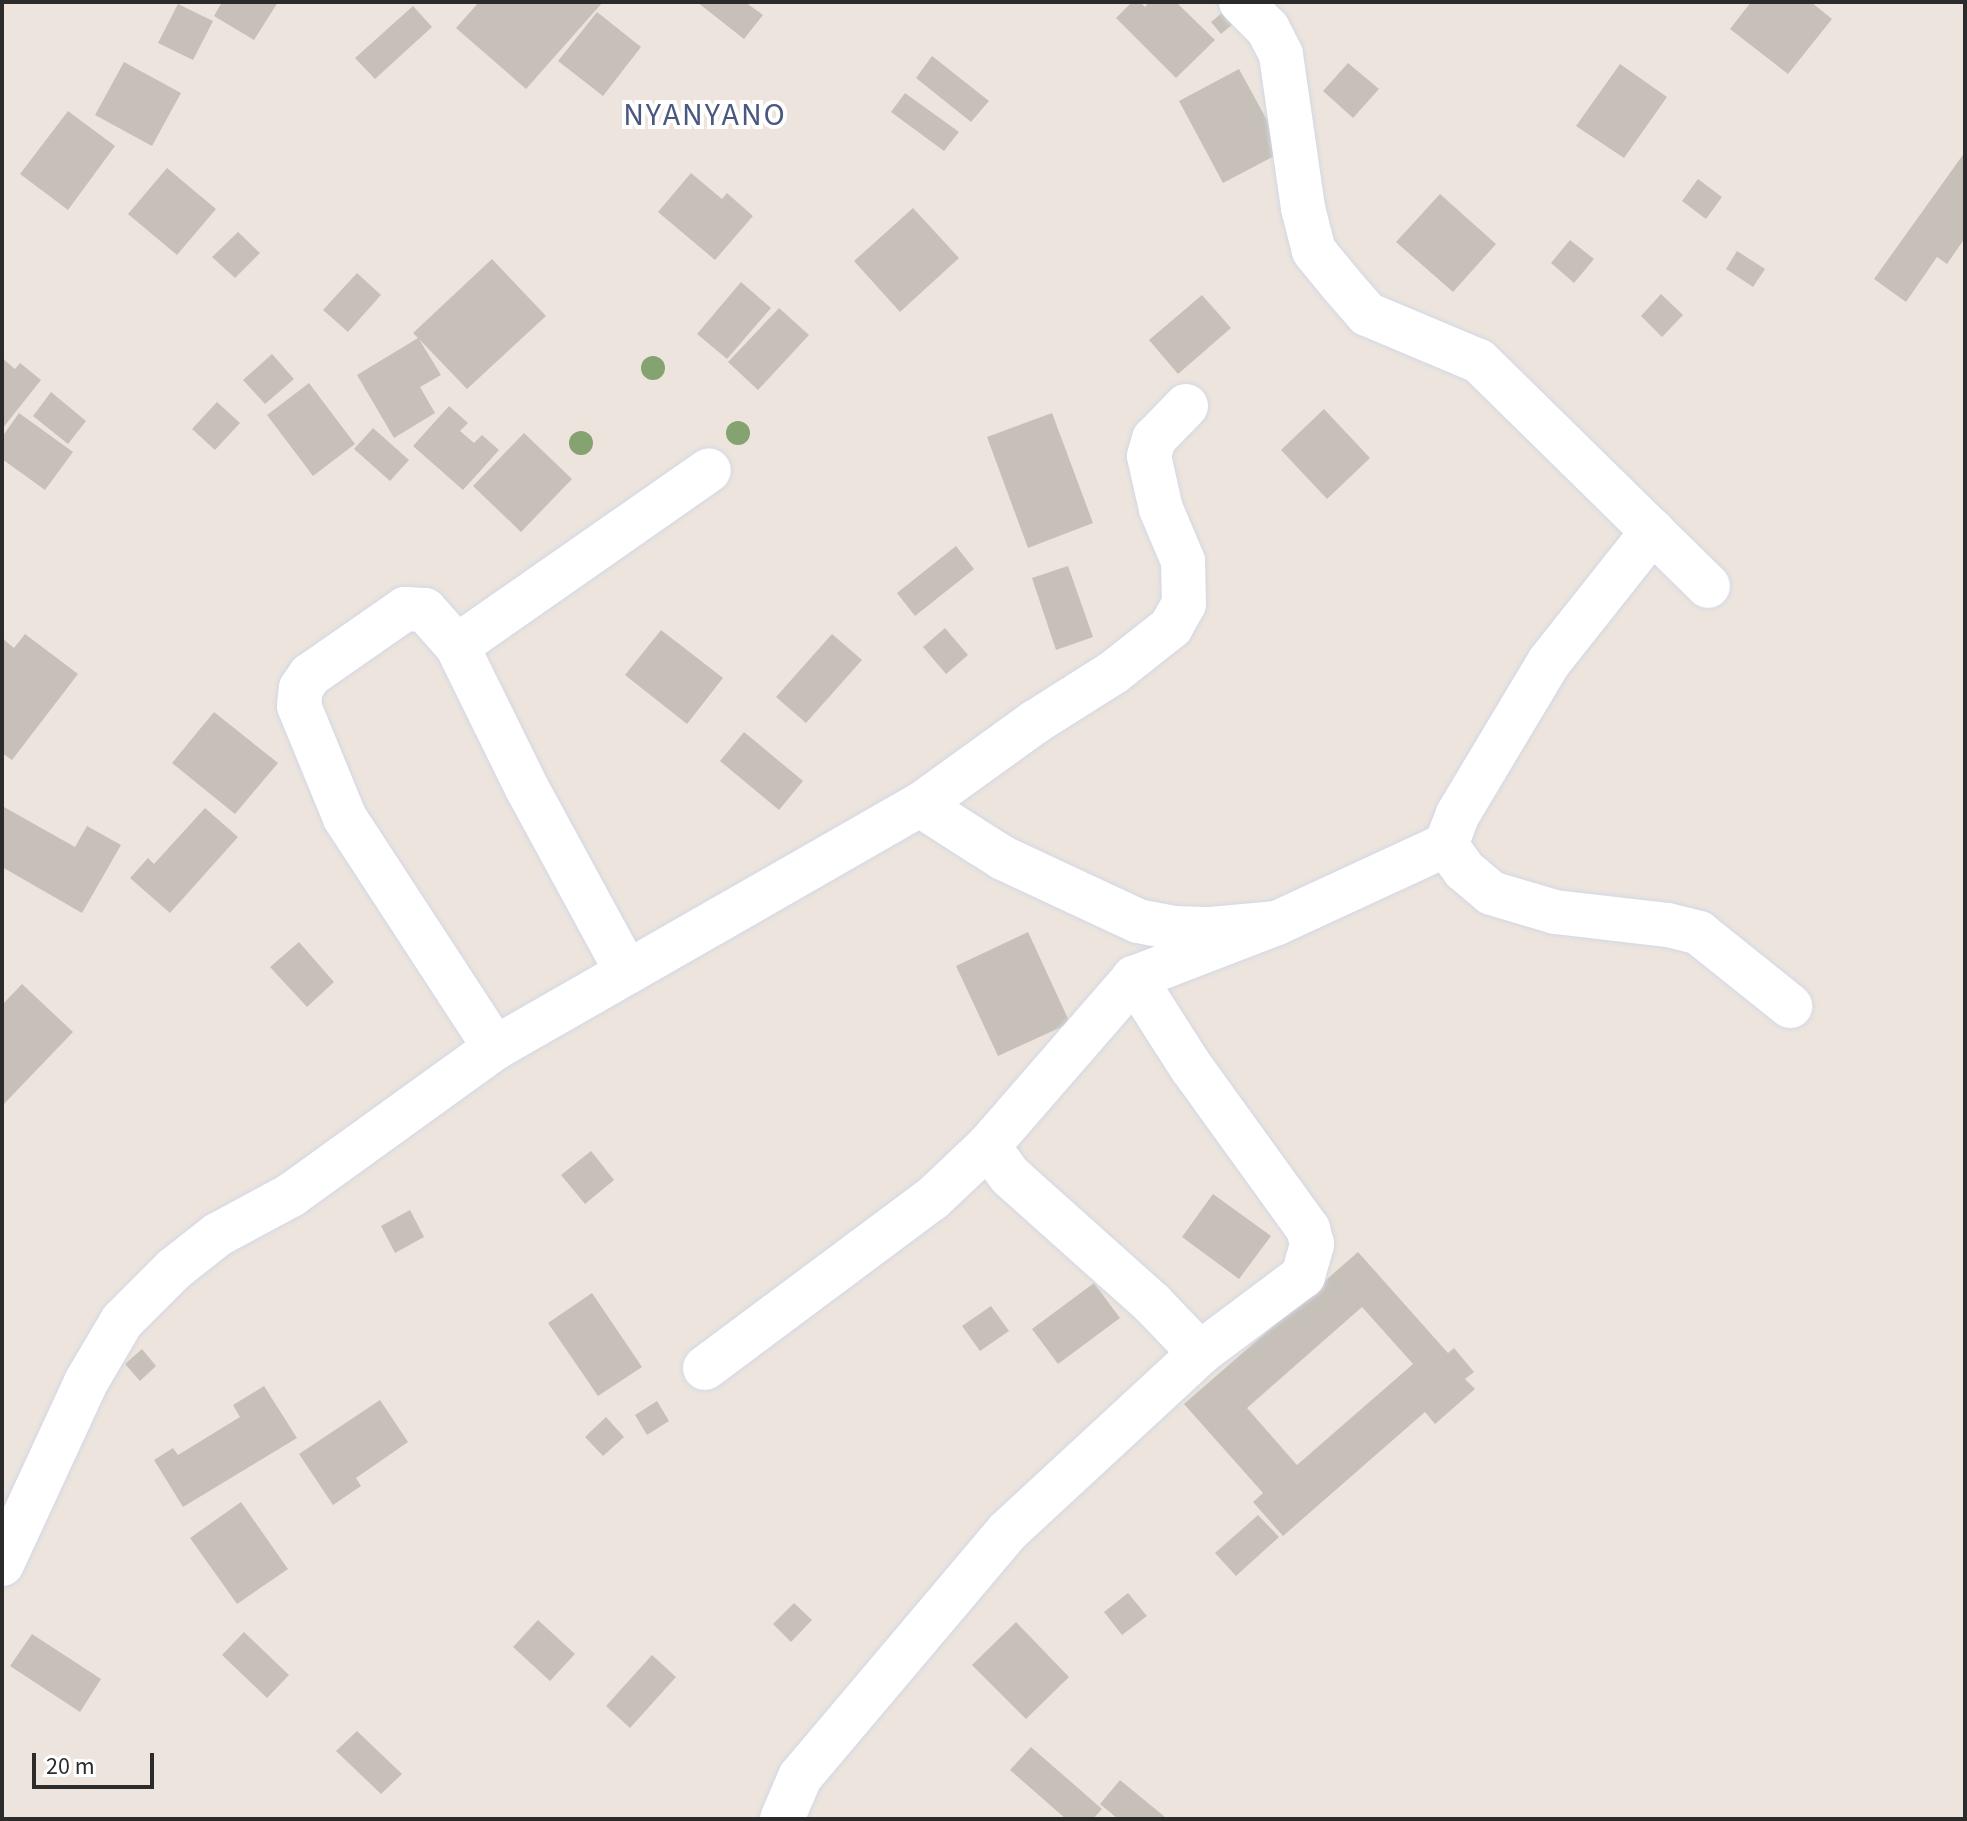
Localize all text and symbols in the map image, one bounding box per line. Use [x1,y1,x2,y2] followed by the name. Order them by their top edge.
[623,96,787,134] district label: NYANYANO
[36,1737,158,1787] scale bar
[46,1749,95,1784] text: 20 m

